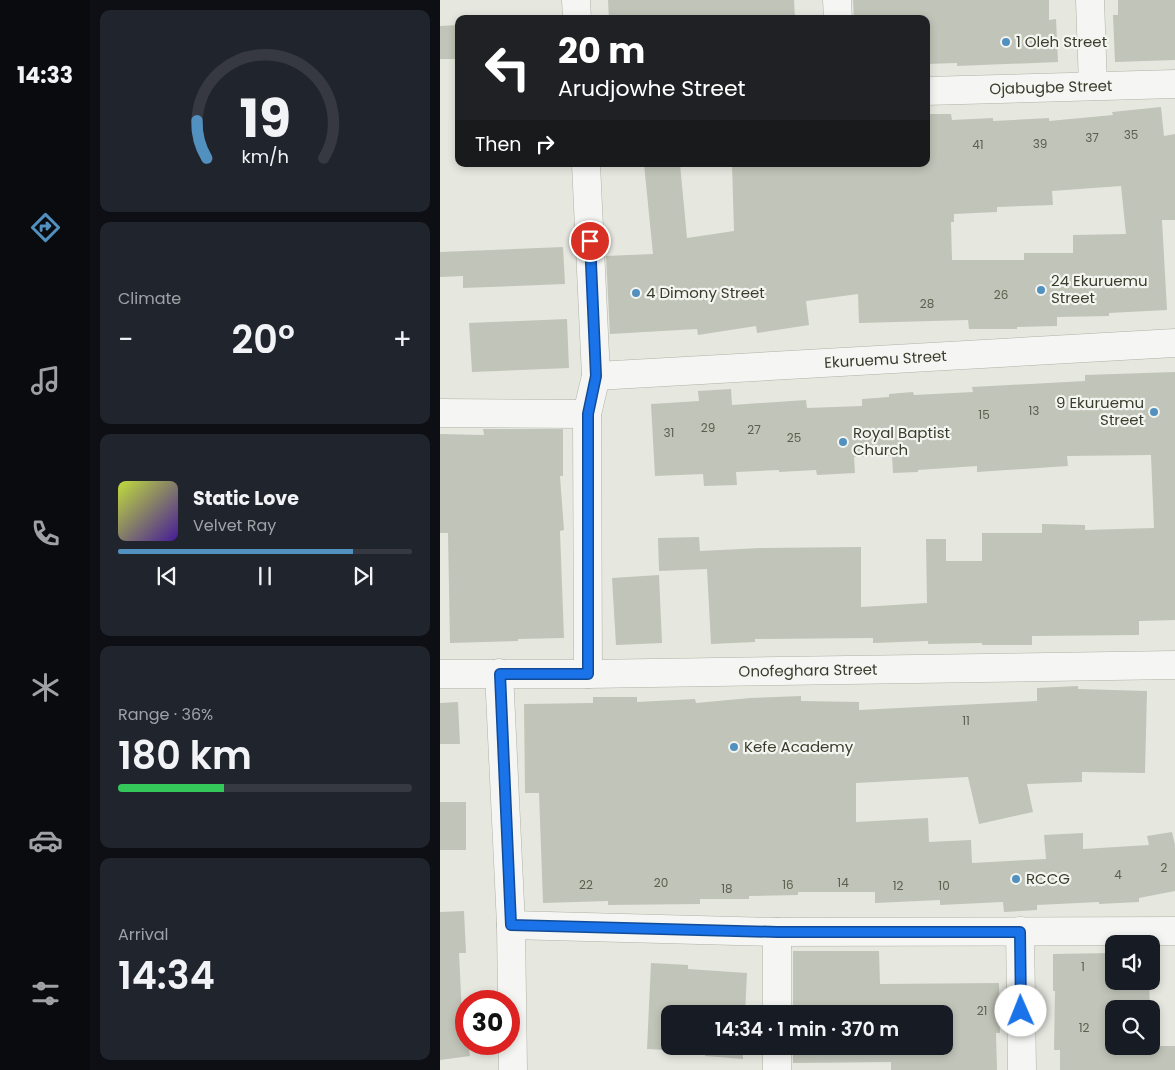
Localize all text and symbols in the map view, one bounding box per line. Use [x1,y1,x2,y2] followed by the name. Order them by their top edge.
[558,26,645,75] text: 20 m
[1016,31,1107,52] place label: 1 Oleh Street
[475,35,540,100] icon: left
[1000,36,1012,48] marker: 1 Oleh Street
[17,60,73,91] text: 14:33
[558,73,746,104] text: Arudjowhe Street
[989,75,1113,99] street label: Ojabugbe Street
[239,82,291,155] text: 19
[1124,126,1138,143] house number: 35
[1085,129,1099,146] house number: 37
[531,130,559,158] icon: right
[475,131,521,158] text: Then
[1033,135,1047,152] house number: 39
[972,136,984,153] house number: 41
[241,144,289,169] text: km/h
[28,210,63,245] icon: directions
[569,220,611,262] pin
[576,227,604,255] icon: arrive
[1051,270,1148,308] place label: 24 Ekuruemu Street
[646,282,765,303] place label: 4 Dimony Street
[1035,284,1047,296] marker: 24 Ekuruemu Street
[994,286,1008,303] house number: 26
[118,287,181,310] text: Climate
[630,287,642,299] marker: 4 Dimony Street
[920,295,934,312] house number: 28
[232,313,295,366] text: 20°
[118,320,133,359] text: −
[393,320,412,359] text: +
[824,345,947,373] street label: Ekuruemu Street
[28,363,63,398] icon: music
[1056,392,1144,430] place label: 9 Ekuruemu Street
[1029,402,1039,419] house number: 13
[978,406,990,423] house number: 15
[1148,406,1160,418] marker: 9 Ekuruemu Street
[701,419,715,436] house number: 29
[747,421,761,438] house number: 27
[853,422,950,460] place label: Royal Baptist Church
[664,424,674,441] house number: 31
[787,429,801,446] house number: 25
[837,436,849,448] marker: Royal Baptist Church
[193,485,299,512] text: Static Love
[193,514,276,537] text: Velvet Ray
[28,516,63,551] icon: phone
[153,562,181,590] icon: previous
[251,562,279,590] icon: pause
[349,562,377,590] icon: next
[738,659,878,682] street label: Onofeghara Street
[28,670,63,705] icon: climate
[118,703,213,726] text: Range · 36%
[962,712,970,729] house number: 11
[118,729,252,782] text: 180 km
[744,736,854,757] place label: Kefe Academy
[728,741,740,753] marker: Kefe Academy
[28,823,63,858] icon: car
[1161,859,1168,876] house number: 2
[1114,866,1122,883] house number: 4
[1026,868,1070,889] place label: RCCG
[1010,873,1022,885] marker: RCCG
[654,874,668,891] house number: 20
[837,874,849,891] house number: 14
[579,876,593,893] house number: 22
[782,876,794,893] house number: 16
[893,877,903,894] house number: 12
[938,877,950,894] house number: 10
[721,880,733,897] house number: 18
[118,923,168,946] text: Arrival
[1105,935,1160,1055] map controls
[1105,935,1160,990] button: sound
[118,949,215,1002] text: 14:34
[1081,958,1085,975] house number: 1
[28,976,63,1011] icon: filters
[994,984,1046,1036] position arrow
[455,990,520,1055] speed limit sign: 30
[1105,1000,1160,1055] button: search
[977,1002,987,1019] house number: 21
[715,1016,899,1043] text: 14:34 · 1 min · 370 m
[1079,1019,1089,1036] house number: 12

